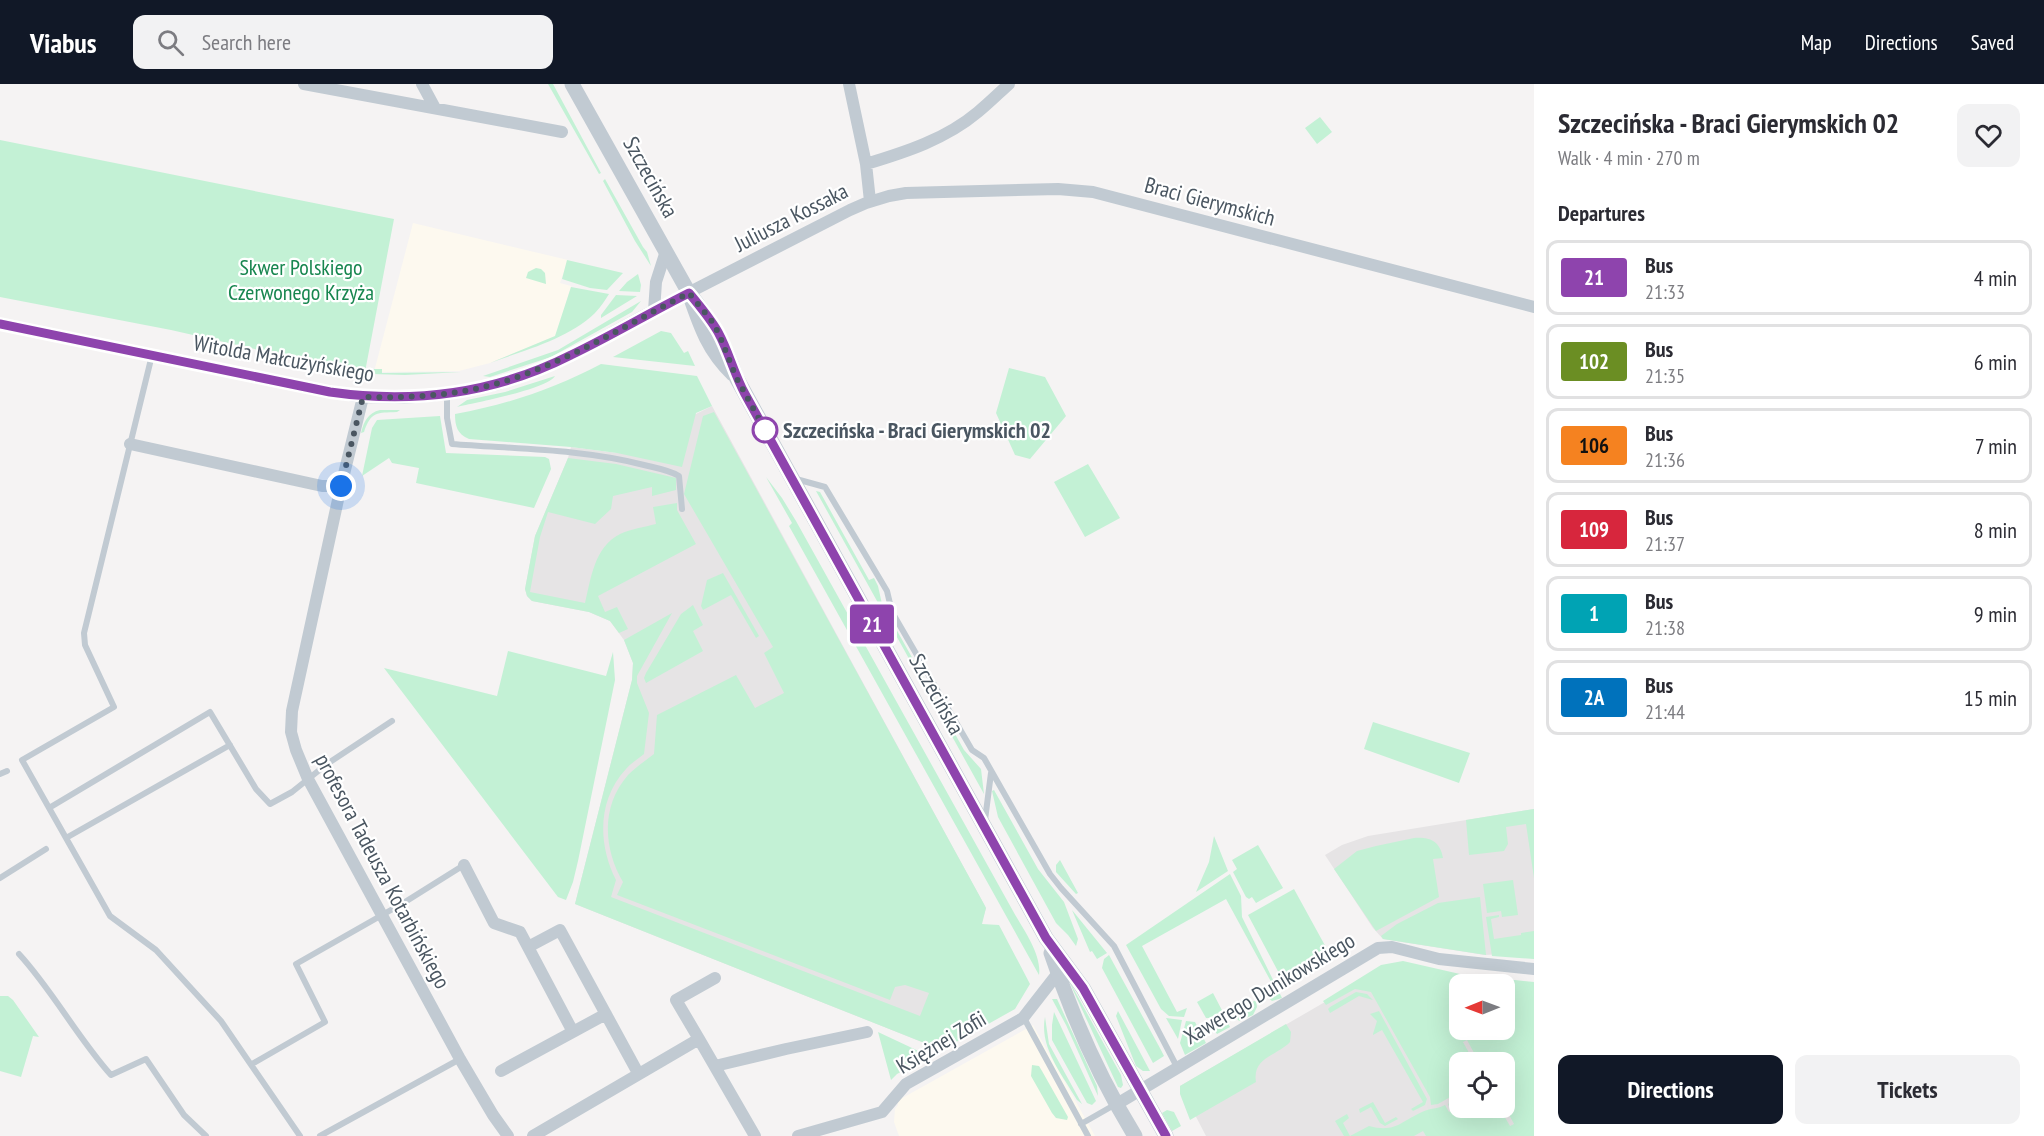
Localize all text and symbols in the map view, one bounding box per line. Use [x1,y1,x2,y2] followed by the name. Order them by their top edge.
[133,15,553,69] search box
[30,24,97,61] text: Viabus
[154,26,187,59] icon: search
[202,28,291,56] text: Search here
[1801,29,1832,56] text: Map
[1865,29,1938,56] text: Directions
[1971,29,2014,56] text: Saved
[1558,104,1899,141] text: Szczecińska - Braci Gierymskich 02
[1957,104,2020,167] button: heart
[617,132,685,222] street label: Szczecińska
[1558,145,1700,171] text: Walk · 4 min · 270 m
[1142,170,1278,232] street label: Braci Gierymskich
[729,176,852,258] street label: Juliusza Kossaka
[1558,199,1645,227] text: Departures
[1645,251,1673,279] text: Bus
[228,253,374,306] park label: Skwer Polskiego Czerwonego Krzyża
[1584,264,1604,291] text: 21
[1974,264,2017,292] text: 4 min
[1645,279,1685,305] text: 21:33
[192,328,376,388] street label: Witolda Małcużyńskiego
[1645,335,1673,363] text: Bus
[1579,348,1609,375] text: 102
[1974,348,2017,376] text: 6 min
[1645,363,1685,389] text: 21:35
[783,416,1051,444] place label: Szczecińska - Braci Gierymskich 02
[752,417,778,443] marker: Szczecińska - Braci Gierymskich 02
[1645,419,1673,447] text: Bus
[1579,432,1609,459] text: 106
[1975,432,2017,460] text: 7 min
[1645,447,1685,473] text: 21:36
[326,471,356,501] your location
[1645,503,1673,531] text: Bus
[1579,516,1609,543] text: 109
[1974,516,2017,544] text: 8 min
[1645,531,1685,557] text: 21:37
[1645,587,1673,615] text: Bus
[1589,600,1599,627] text: 1
[1974,600,2017,628] text: 9 min
[845,604,899,644] line badge: 21
[862,611,882,638] text: 21
[1645,615,1685,641] text: 21:38
[903,649,971,739] street label: Szczecińska
[1645,671,1673,699] text: Bus
[1584,684,1604,711] text: 2A
[1964,684,2017,712] text: 15 min
[1645,699,1685,725] text: 21:44
[309,749,457,993] street label: profesora Tadeusza Kotarbińskiego
[1178,926,1360,1050] street label: Xawerego Dunikowskiego
[1449,974,1515,1040] north arrow
[1449,974,1515,1118] map controls
[891,1004,991,1080] street label: Księżnej Zofii
[1449,1052,1515,1118] button: locate
[1558,1055,1783,1124] button: Directions
[1795,1055,2020,1124] button: Tickets

